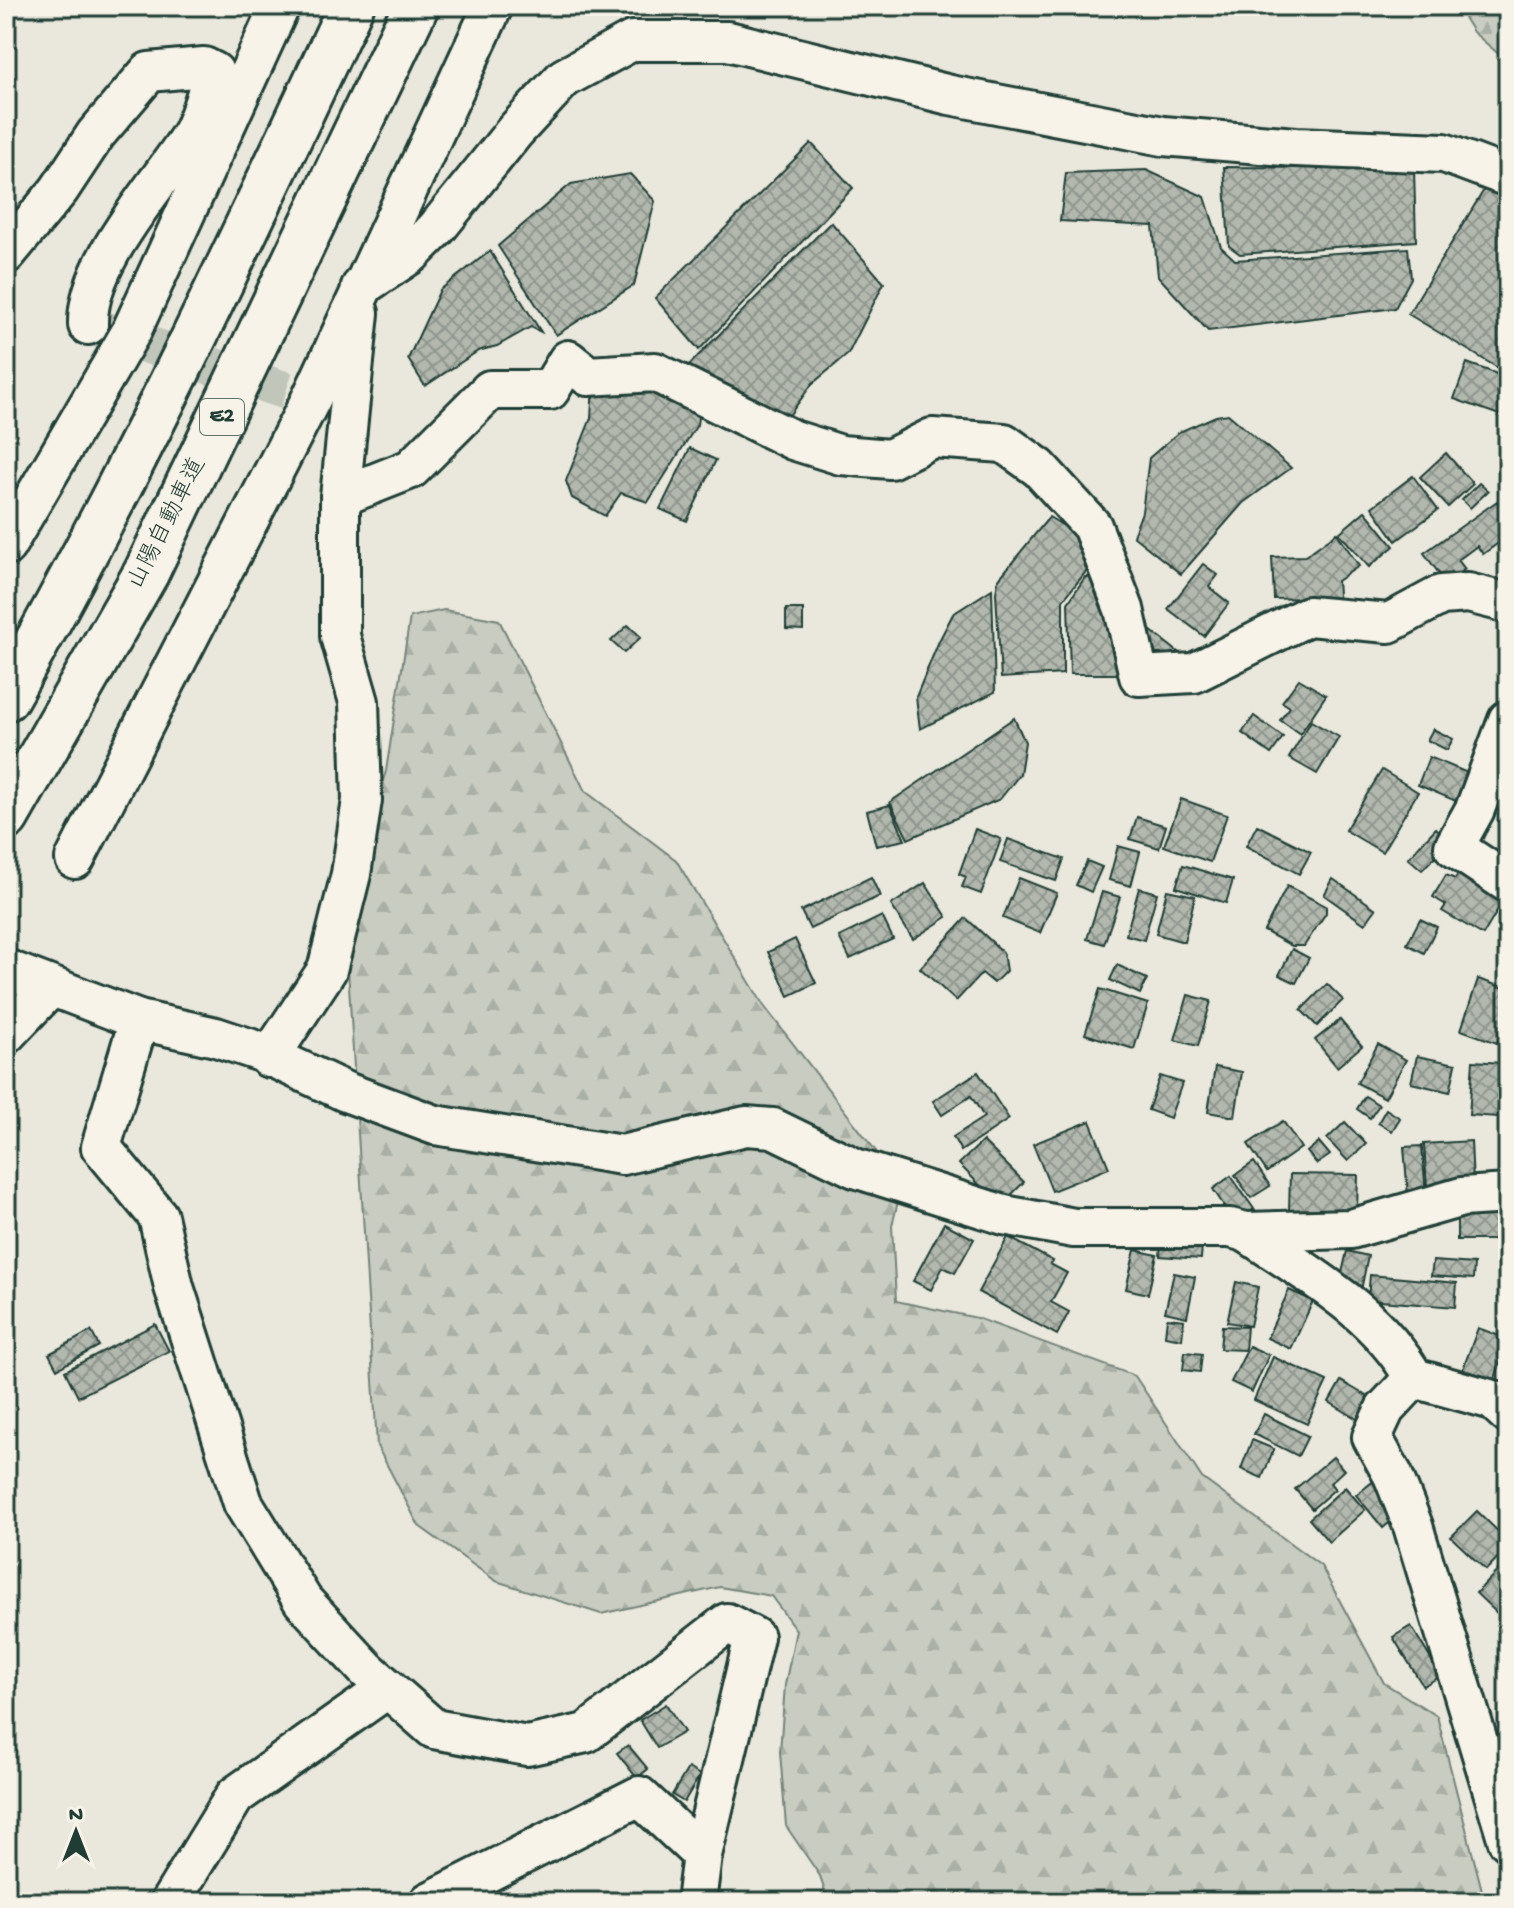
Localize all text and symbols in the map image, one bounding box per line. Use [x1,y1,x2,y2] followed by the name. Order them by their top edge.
[200,399,244,435] road number: E2
[122,453,214,595] street label: 山陽自動車道
[36,1792,116,1872] north arrow
[69,1803,83,1829] text: N

